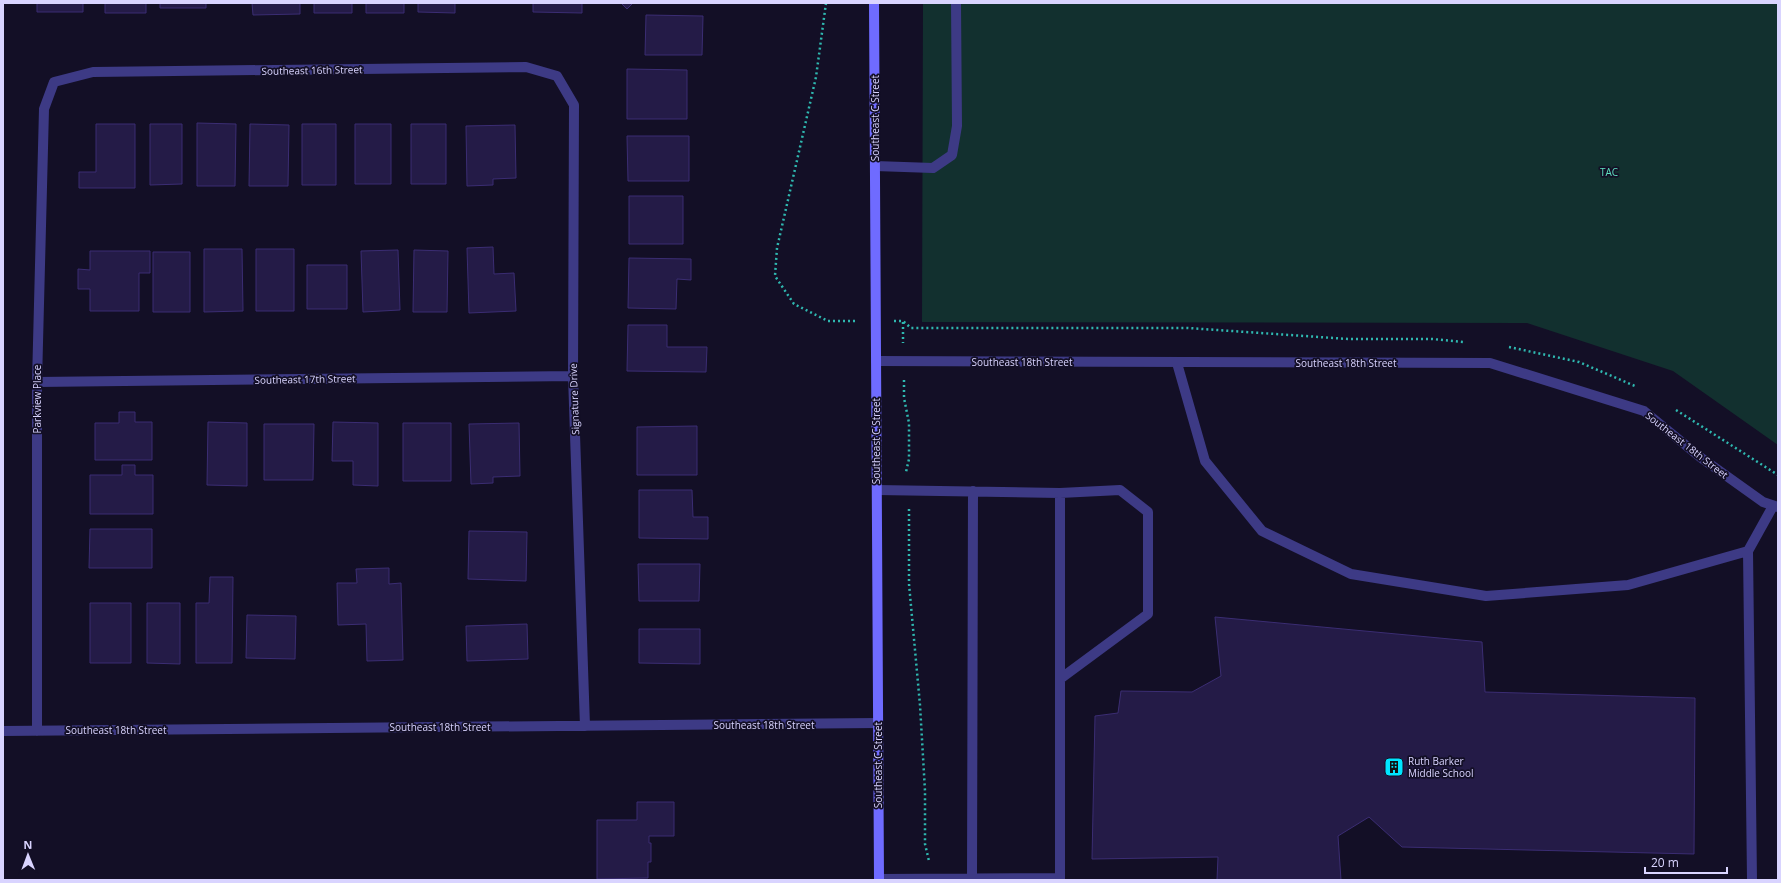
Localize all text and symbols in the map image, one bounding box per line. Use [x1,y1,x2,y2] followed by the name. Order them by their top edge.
[261,62,363,78] street label: Southeast 16th Street
[868,74,882,161] street label: Southeast C Street
[1600,165,1618,179] park label: TAC
[971,355,1073,369] street label: Southeast 18th Street
[1295,356,1397,370] street label: Southeast 18th Street
[566,363,582,435] street label: Signature Drive
[30,364,44,433] street label: Parkview Place
[254,371,356,387] street label: Southeast 17th Street
[869,397,883,484] street label: Southeast C Street
[1643,408,1731,482] street label: Southeast 18th Street
[713,718,815,732] street label: Southeast 18th Street
[389,720,491,734] street label: Southeast 18th Street
[871,721,885,808] street label: Southeast C Street
[65,723,167,737] street label: Southeast 18th Street
[1408,754,1473,780] place label: Ruth Barker Middle School
[1383,756,1405,778] building icon: Ruth Barker Middle School
[8,835,48,875] north arrow
[23,837,32,852] text: N
[1645,849,1727,875] scale bar
[1651,854,1679,871] text: 20 m

